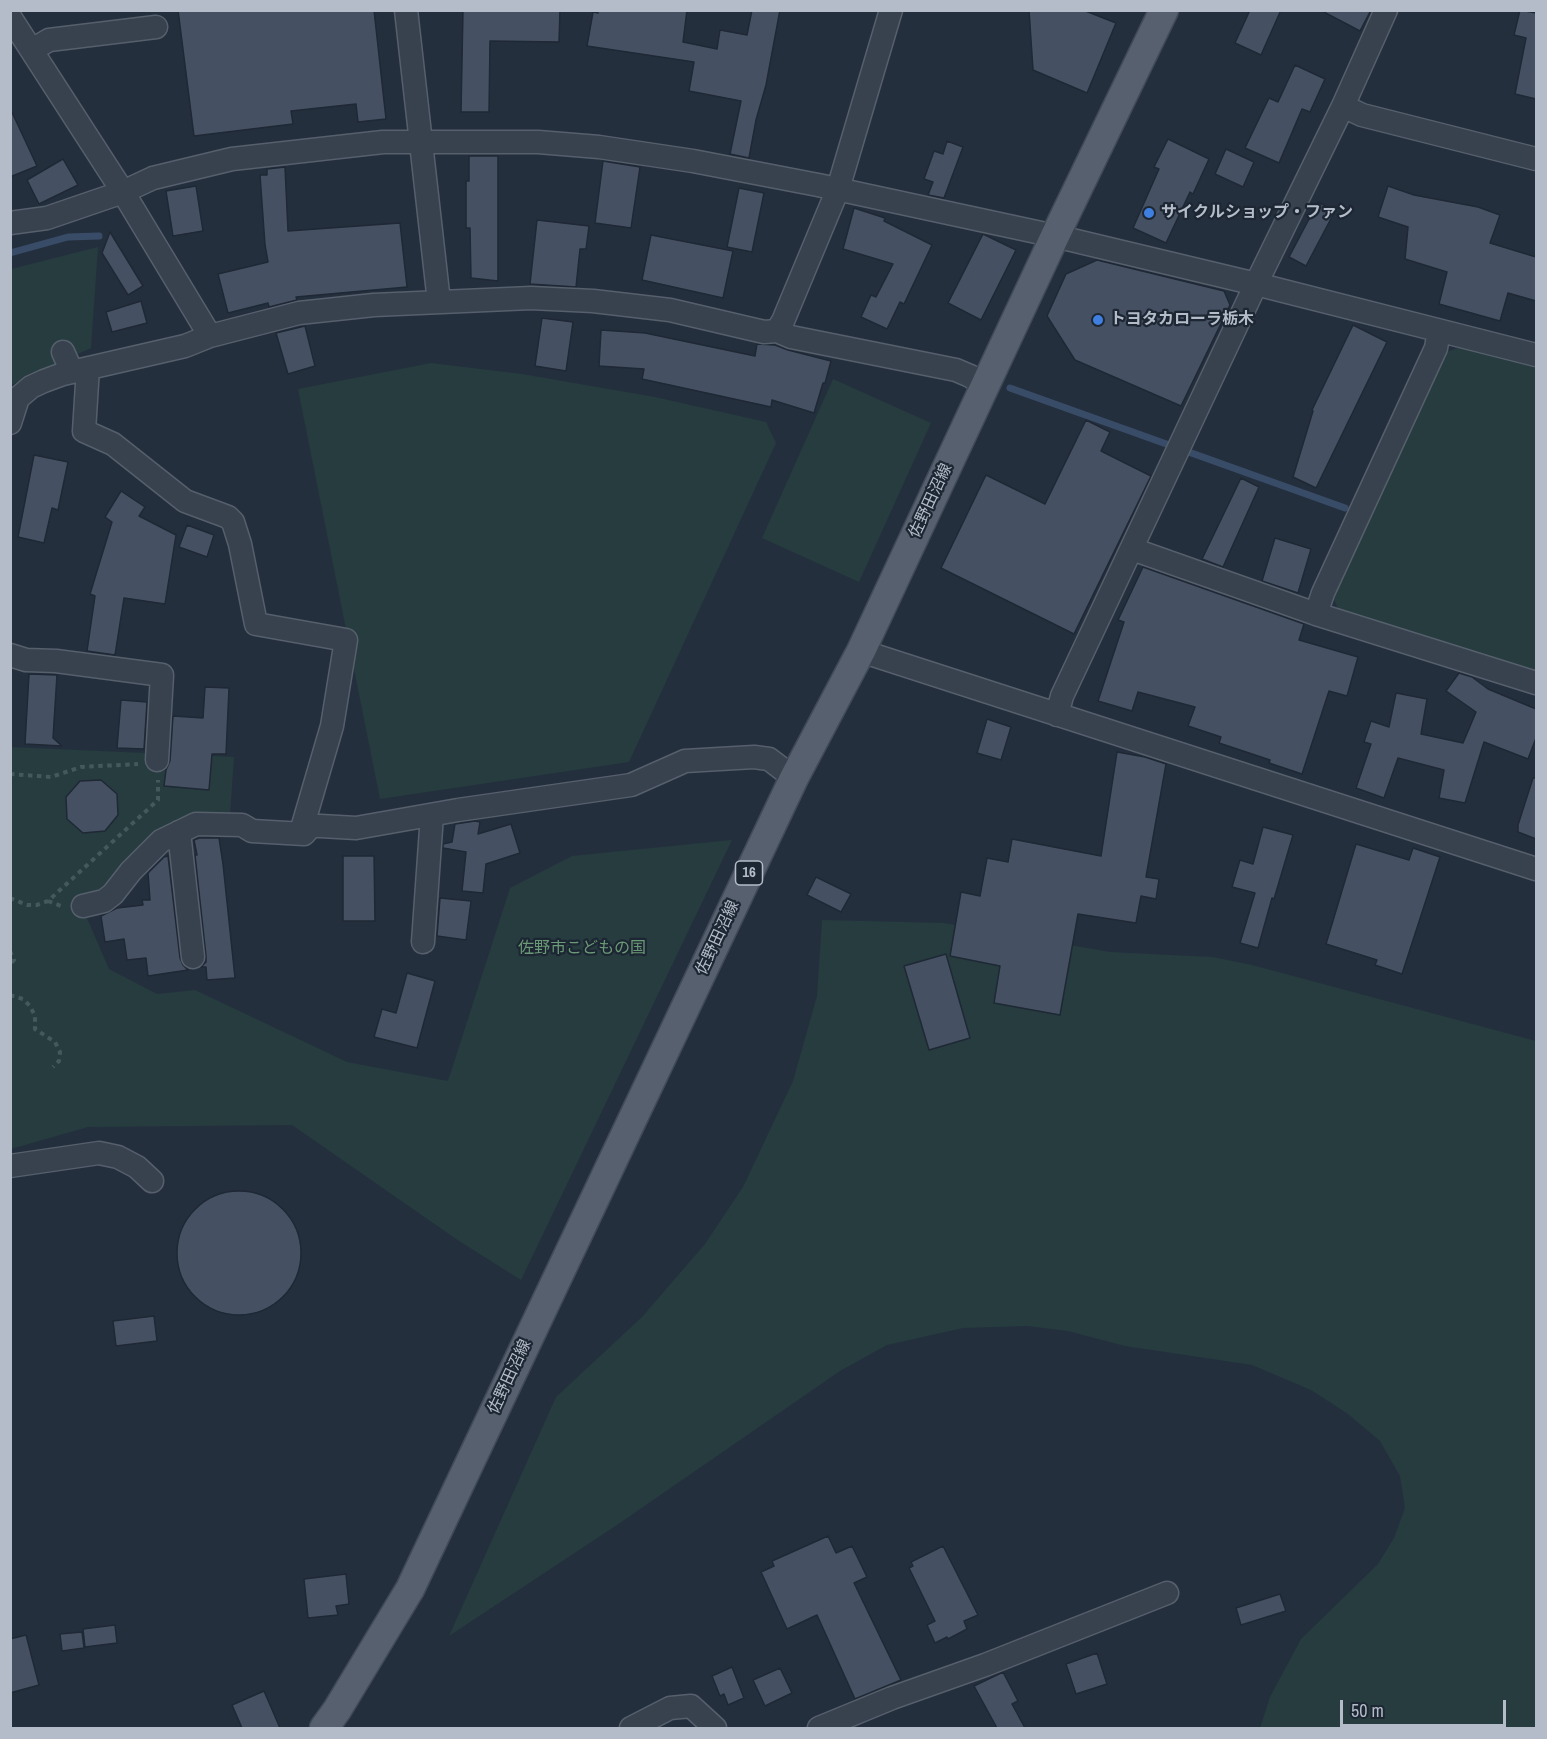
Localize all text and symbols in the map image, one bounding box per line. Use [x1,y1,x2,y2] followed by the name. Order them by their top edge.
[1161,203,1353,223] place label: サイクルショップ・ファン
[1142,206,1156,220] marker: サイクルショップ・ファン
[1110,310,1254,330] place label: トヨタカローラ栃木
[1091,313,1105,327] marker: トヨタカローラ栃木
[905,461,957,541] street label: 佐野田沼線
[736,861,762,885] road number: 16
[692,898,744,978] street label: 佐野田沼線
[518,939,646,959] park label: 佐野市こどもの国
[484,1337,536,1417] street label: 佐野田沼線
[1343,1688,1510,1726] scale bar
[1351,1698,1384,1723] text: 50 m

